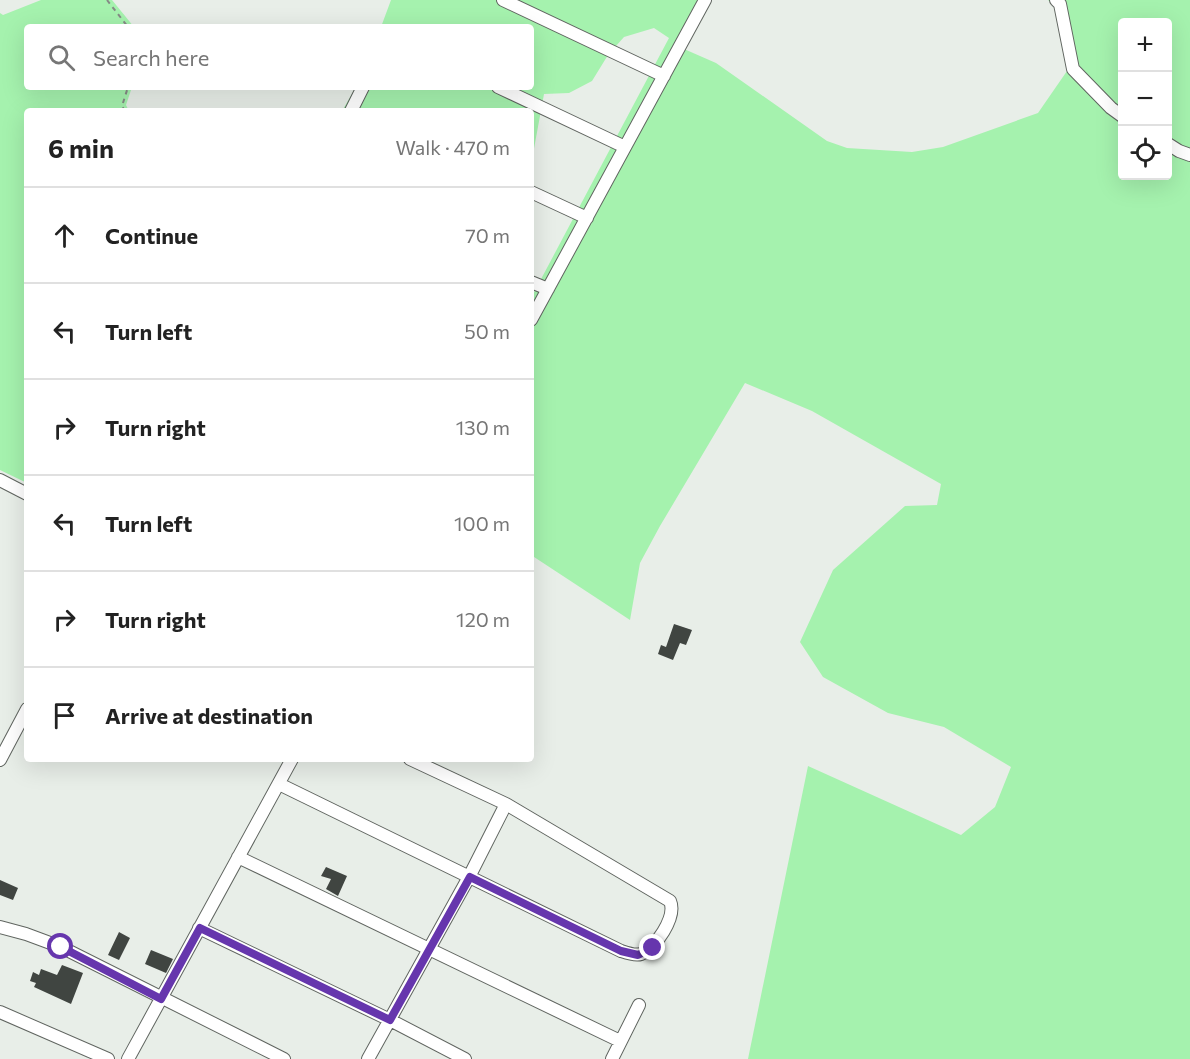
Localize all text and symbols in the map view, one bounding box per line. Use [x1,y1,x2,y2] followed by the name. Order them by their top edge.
[1118,18,1172,180] map controls
[1118,18,1172,72] button: +
[24,24,534,90] search box
[45,41,78,74] icon: search
[93,44,209,71] text: Search here
[1118,72,1172,126] button: −
[1118,126,1172,180] button: locate
[48,132,114,163] text: 6 min
[395,135,510,159] text: Walk · 470 m
[48,219,81,252] icon: ahead
[105,222,198,249] text: Continue
[465,223,510,247] text: 70 m
[48,315,81,348] icon: left
[105,318,192,345] text: Turn left
[464,319,510,343] text: 50 m
[48,411,81,444] icon: right
[105,414,206,441] text: Turn right
[456,415,510,439] text: 130 m
[48,507,81,540] icon: left
[105,510,192,537] text: Turn left
[454,511,510,535] text: 100 m
[48,603,81,636] icon: right
[105,606,206,633] text: Turn right
[456,607,510,631] text: 120 m
[48,699,81,732] icon: arrive
[105,702,313,729] text: Arrive at destination
[47,933,73,959] route start
[639,934,665,960] route end

